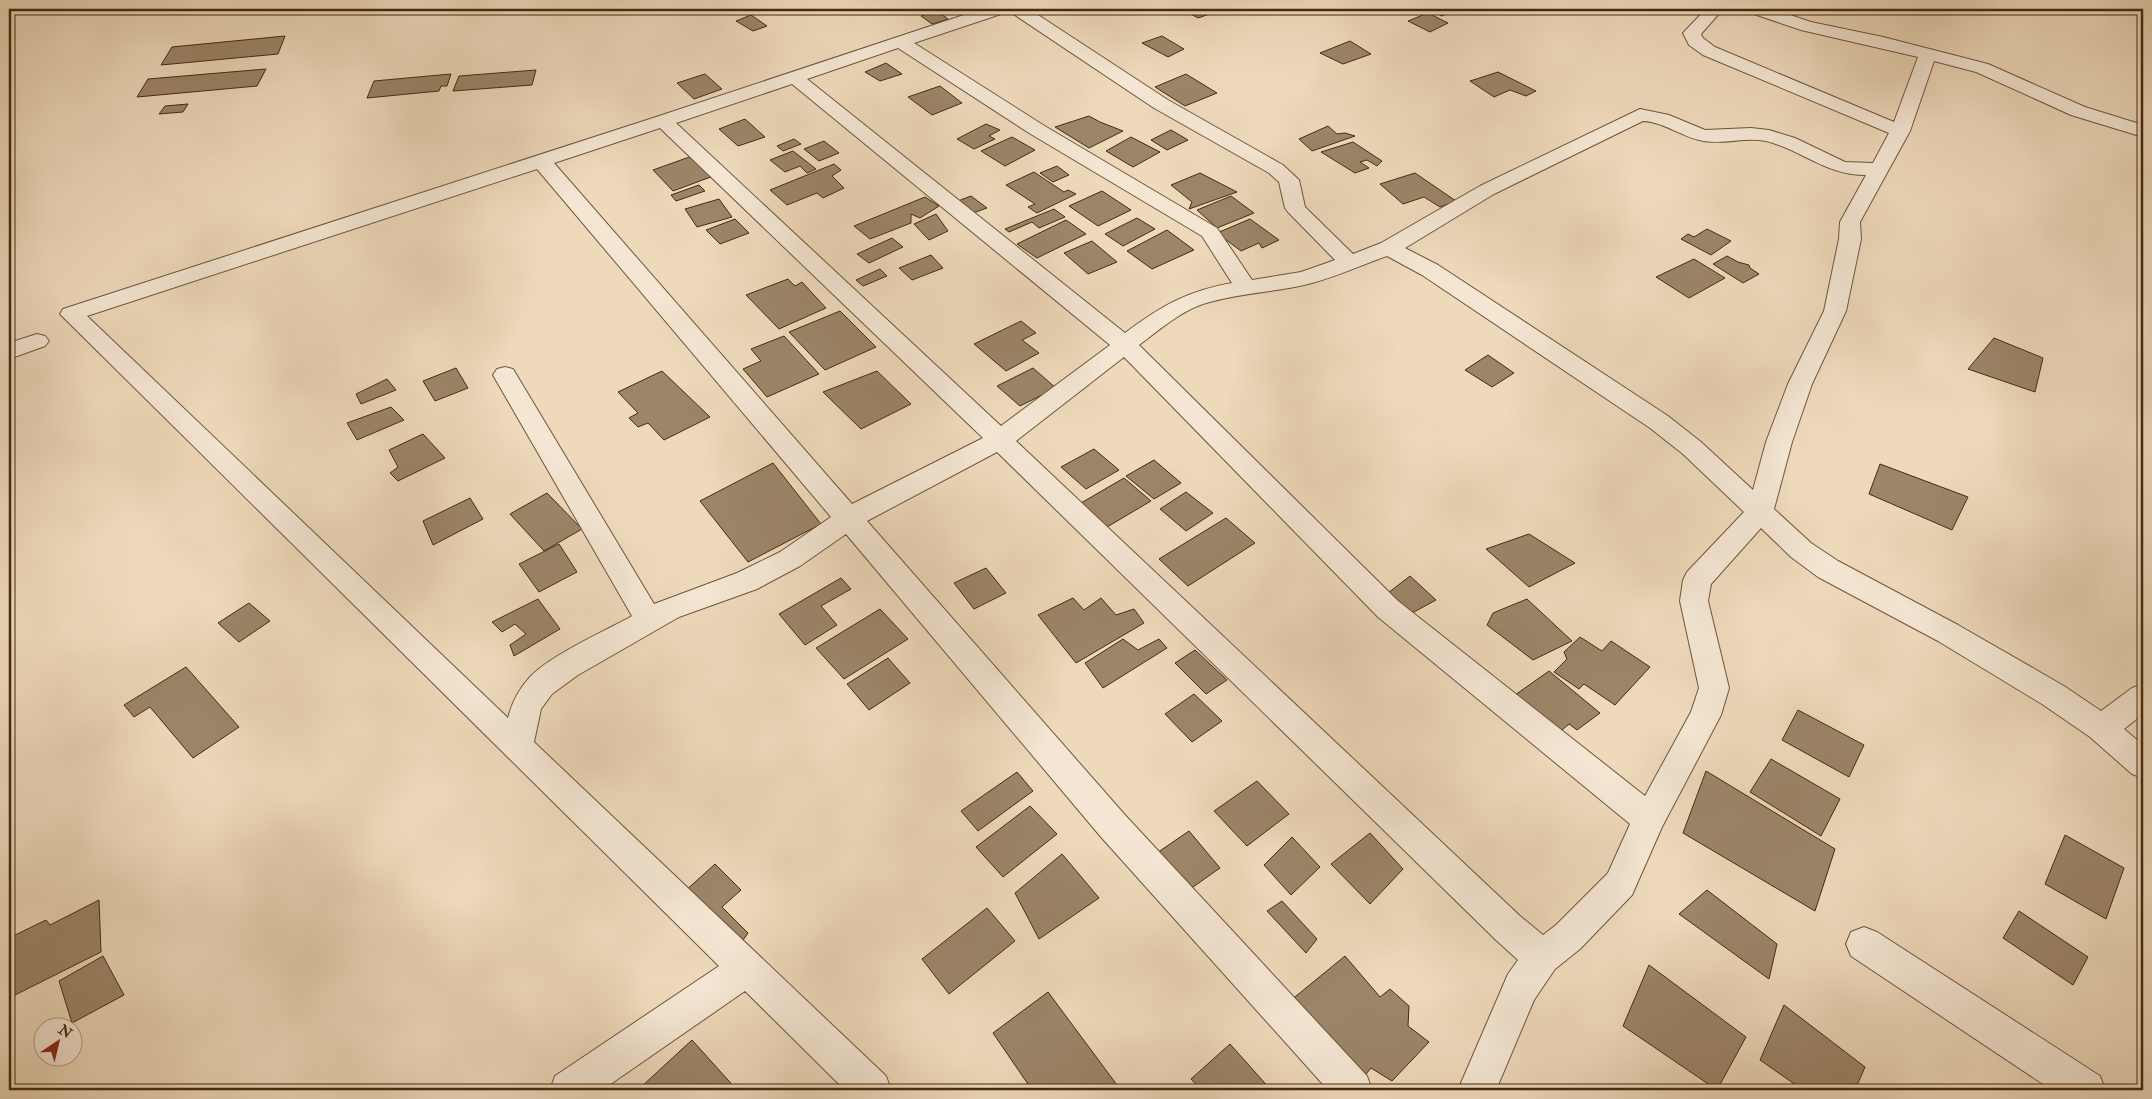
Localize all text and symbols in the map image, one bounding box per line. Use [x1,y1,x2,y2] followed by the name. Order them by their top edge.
[32,1016,82,1066] north arrow
[54,1021,76,1043] text: N

